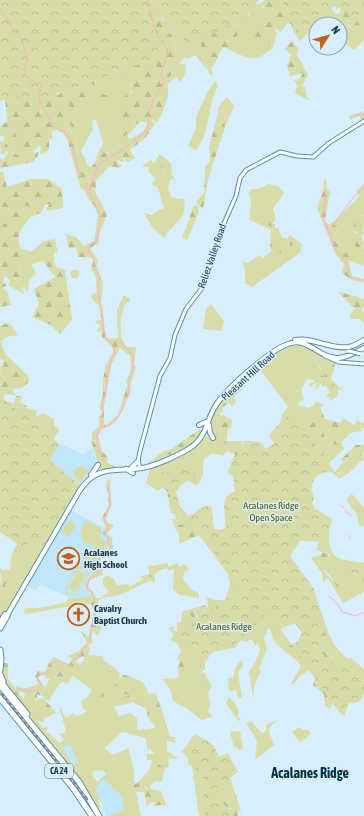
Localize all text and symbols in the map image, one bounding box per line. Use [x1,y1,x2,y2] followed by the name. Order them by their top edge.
[308,16,348,56] north arrow
[329,24,343,36] text: N
[196,222,228,290] street label: Reliez Valley Road
[219,349,277,403] street label: Pleasant Hill Road
[243,500,299,523] park label: Acalanes Ridge Open Space
[56,545,82,571] school or university icon: Acalanes High School
[83,547,128,570] place label: Acalanes High School
[65,601,91,627] church icon: Cavalry Baptist Church
[94,603,147,626] place label: Cavalry Baptist Church
[196,621,252,632] park label: Acalanes Ridge
[45,764,73,778] road number: CA 24
[270,765,349,781] district label: Acalanes Ridge

